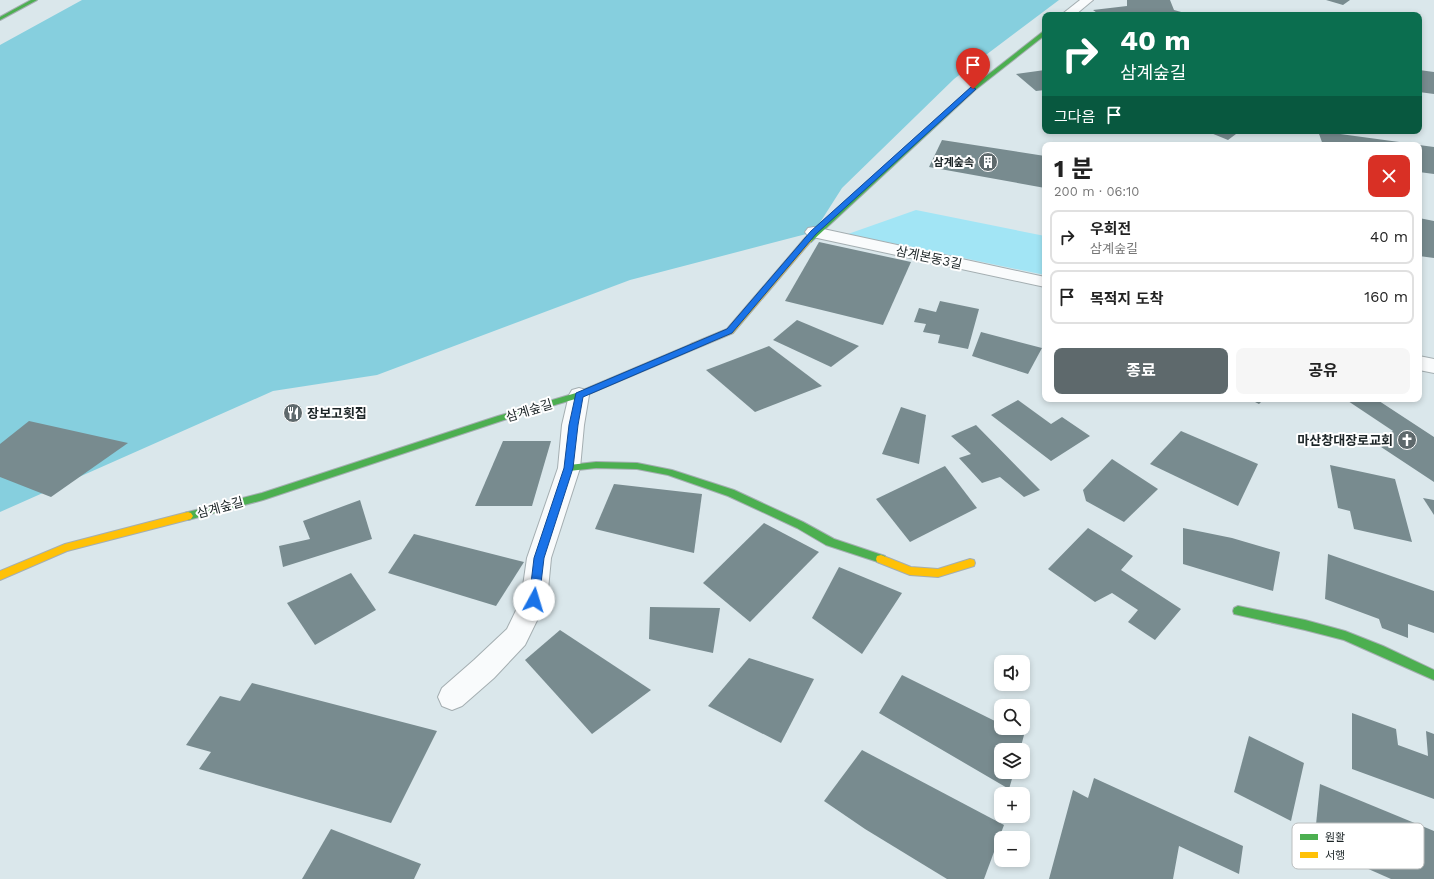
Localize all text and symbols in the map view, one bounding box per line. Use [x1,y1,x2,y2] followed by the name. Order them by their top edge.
[1120,24,1190,57] text: 40 m
[1054,28,1106,80] icon: right
[956,48,990,89] pin
[962,54,984,76] icon: arrive
[1120,62,1186,83] text: 삼계숲길
[1103,104,1125,126] icon: arrive
[1054,108,1095,126] text: 그다음
[977,151,999,173] building icon: 삼계숲속
[1054,155,1093,183] text: 1 분
[1368,155,1410,197] button: close
[934,156,974,169] place label: 삼계숲속
[1054,184,1139,199] text: 200 m · 06:10
[1090,220,1131,238] text: 우회전
[1056,226,1078,248] icon: right
[1370,228,1408,246] text: 40 m
[1090,241,1138,256] text: 삼계숲길
[894,243,963,272] street label: 삼계본동3길
[1056,286,1078,308] icon: arrive
[1364,288,1408,306] text: 160 m
[1090,290,1163,308] text: 목적지 도착
[1054,348,1228,394] button: 종료
[1236,348,1410,394] button: 공유
[504,396,554,425] street label: 삼계숲길
[282,402,304,424] restaurant icon: 장보고횟집
[307,406,367,421] place label: 장보고횟집
[1396,429,1418,451] church icon: 마산창대장로교회
[1297,433,1393,448] place label: 마산창대장로교회
[195,494,245,521] street label: 삼계숲길
[513,579,555,621] position arrow
[994,655,1030,867] map controls
[994,655,1030,691] button: sound
[994,699,1030,735] button: search
[994,743,1030,779] button: layers
[994,787,1030,823] button: +
[1292,823,1424,869] legend
[994,831,1030,867] button: −
[1325,831,1345,844] text: 원활
[1325,849,1345,862] text: 서행

